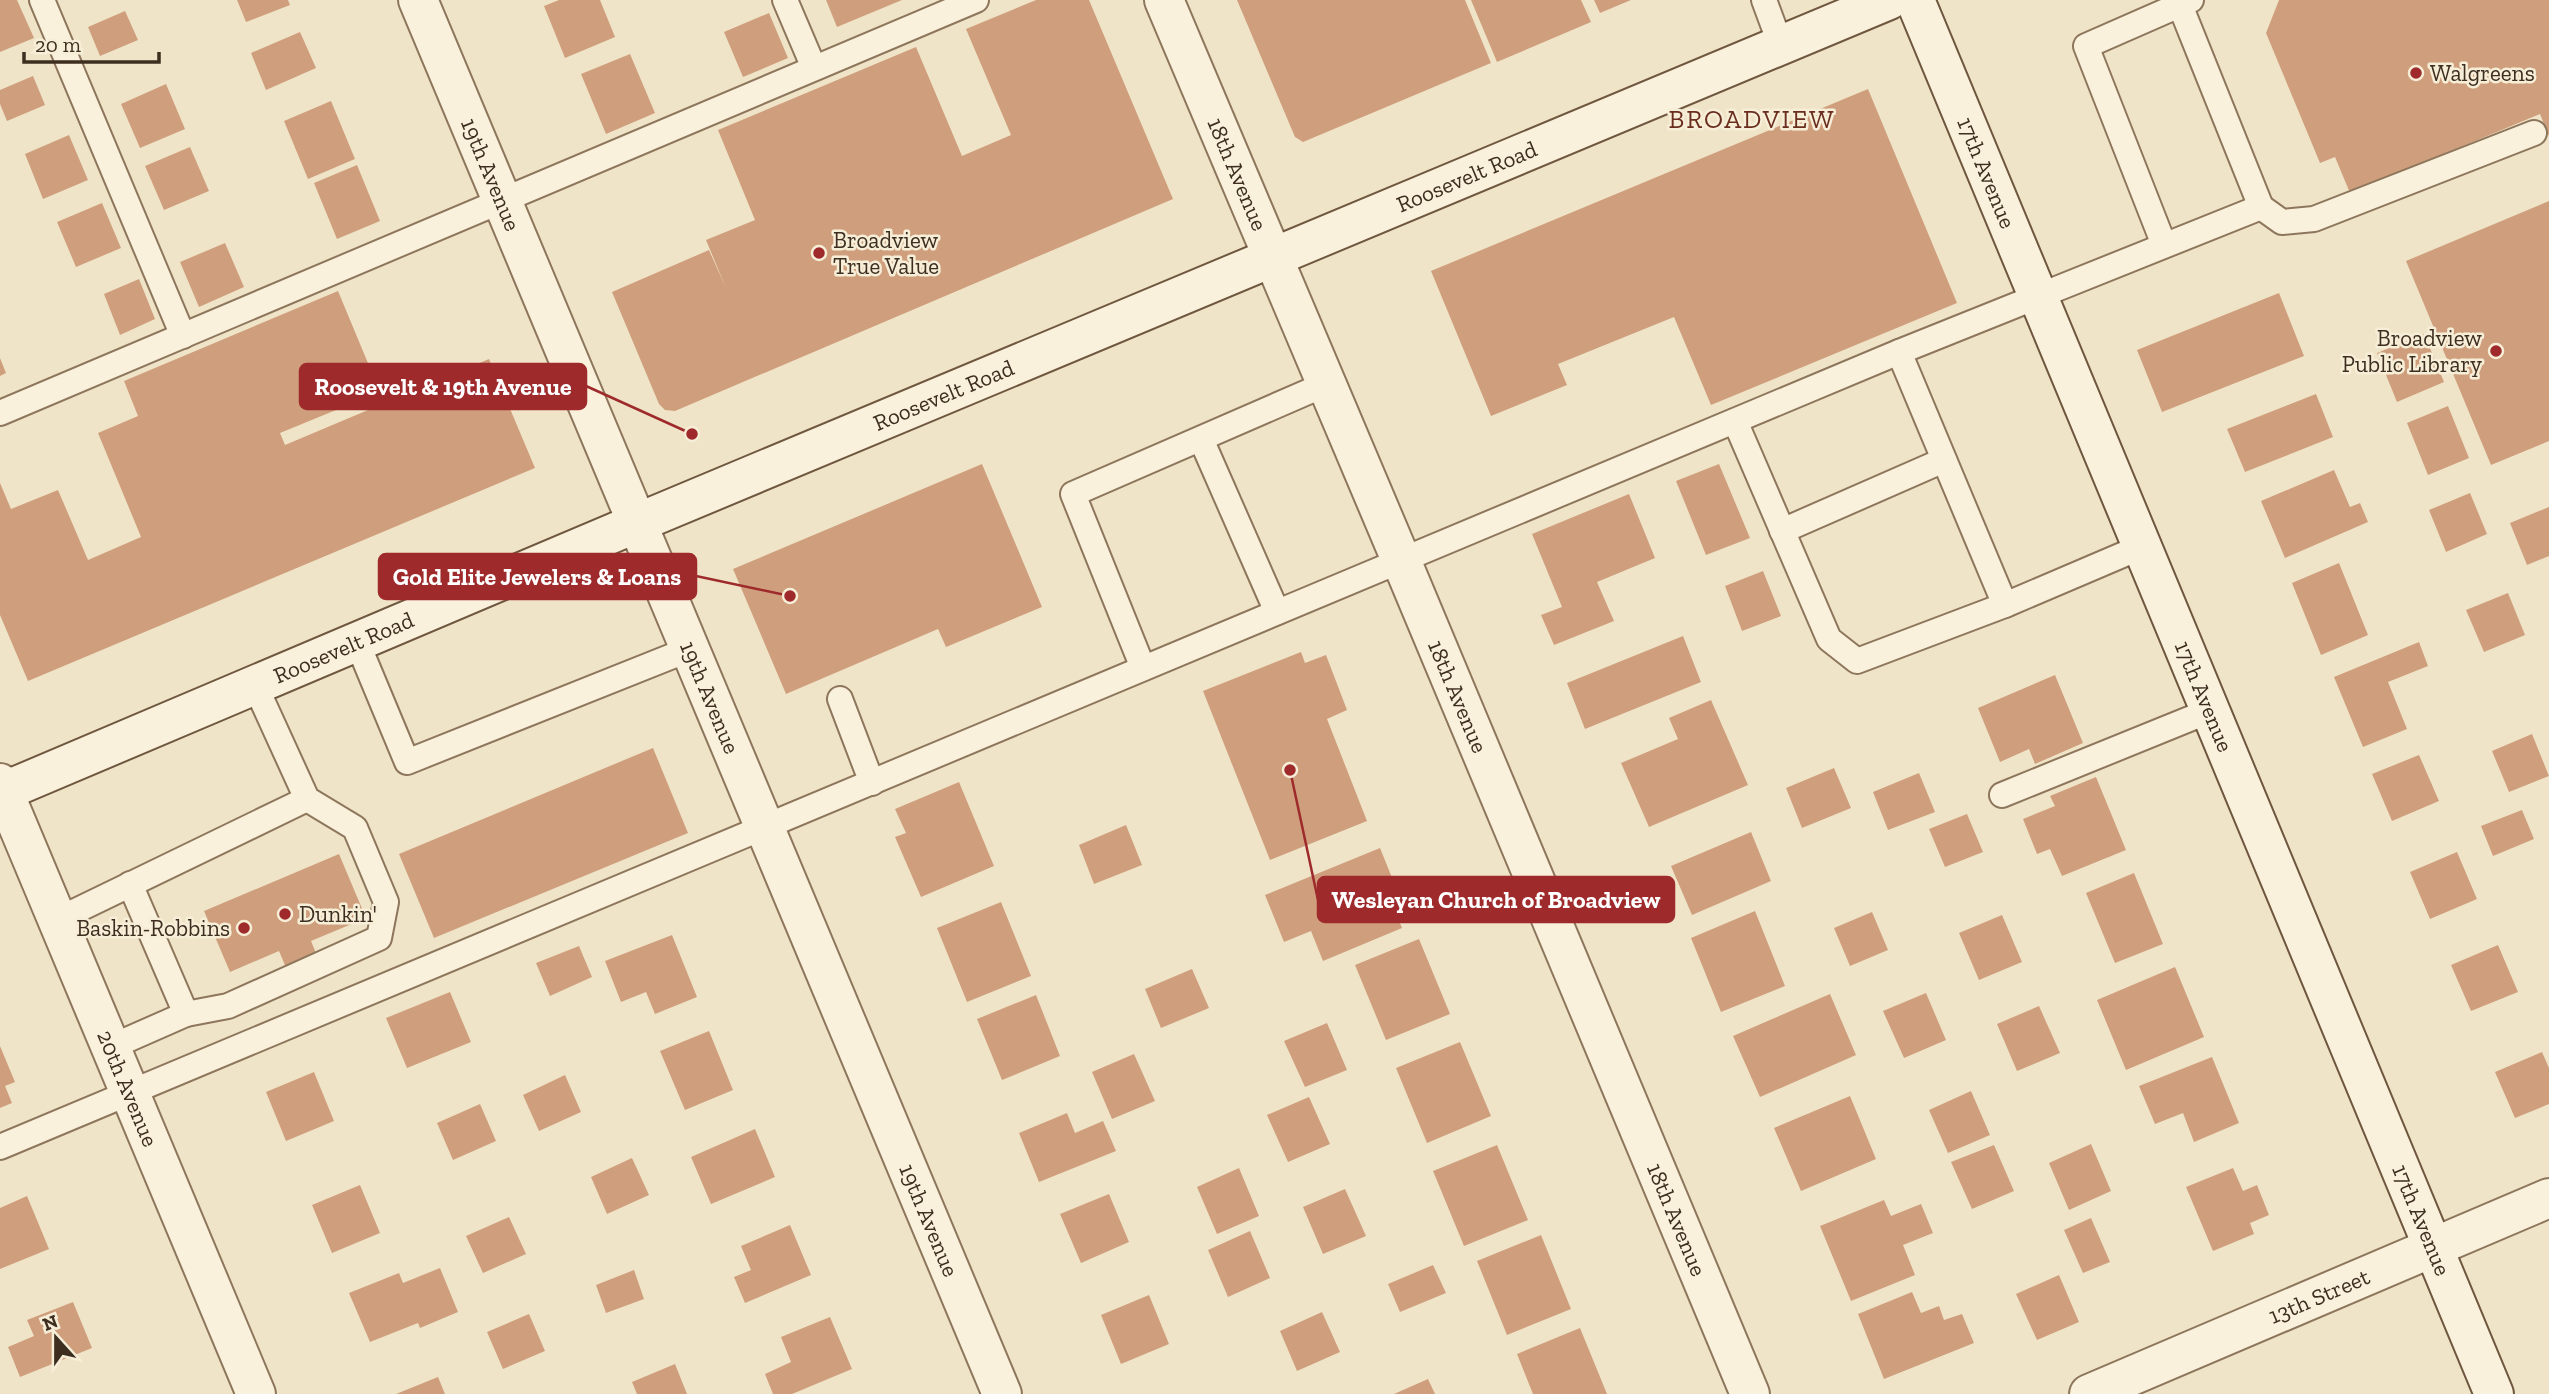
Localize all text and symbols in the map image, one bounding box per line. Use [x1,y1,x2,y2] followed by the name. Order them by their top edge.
[24,21,159,65] scale bar
[35,32,81,57] text: 20 m
[2430,59,2535,87] place label: Walgreens
[2408,65,2424,81] marker: Walgreens
[1668,103,1836,135] district label: BROADVIEW
[1201,113,1274,235] street label: 18th Avenue
[1951,113,2022,233] street label: 17th Avenue
[455,114,527,235] street label: 19th Avenue
[1392,135,1541,218] street label: Roosevelt Road
[833,226,939,280] place label: Broadview True Value
[811,245,827,261] marker: Broadview True Value
[2342,324,2482,378] place label: Broadview Public Library
[2488,343,2504,359] marker: Broadview Public Library
[869,353,1018,437] street label: Roosevelt Road
[300,364,586,409] callout: Roosevelt & 19th Avenue
[314,372,572,401] text: Roosevelt & 19th Avenue
[379,554,696,599] callout: Gold Elite Jewelers & Loans
[393,562,681,591] text: Gold Elite Jewelers & Loans
[269,605,418,690] street label: Roosevelt Road
[1422,636,1494,757] street label: 18th Avenue
[2169,636,2240,756] street label: 17th Avenue
[674,637,746,758] street label: 19th Avenue
[1318,877,1674,922] callout: Wesleyan Church of Broadview
[1332,885,1661,914] text: Wesleyan Church of Broadview
[299,900,377,928] place label: Dunkin'
[277,906,293,922] marker: Dunkin'
[76,914,230,942] place label: Baskin-Robbins
[236,920,252,936] marker: Baskin-Robbins
[91,1026,165,1151] street label: 20th Avenue
[1641,1159,1713,1280] street label: 18th Avenue
[893,1160,965,1281] street label: 19th Avenue
[2386,1160,2457,1280] street label: 17th Avenue
[2264,1262,2374,1330] street label: 13th Street
[21,1303,91,1373] north arrow
[39,1309,61,1336] text: N

